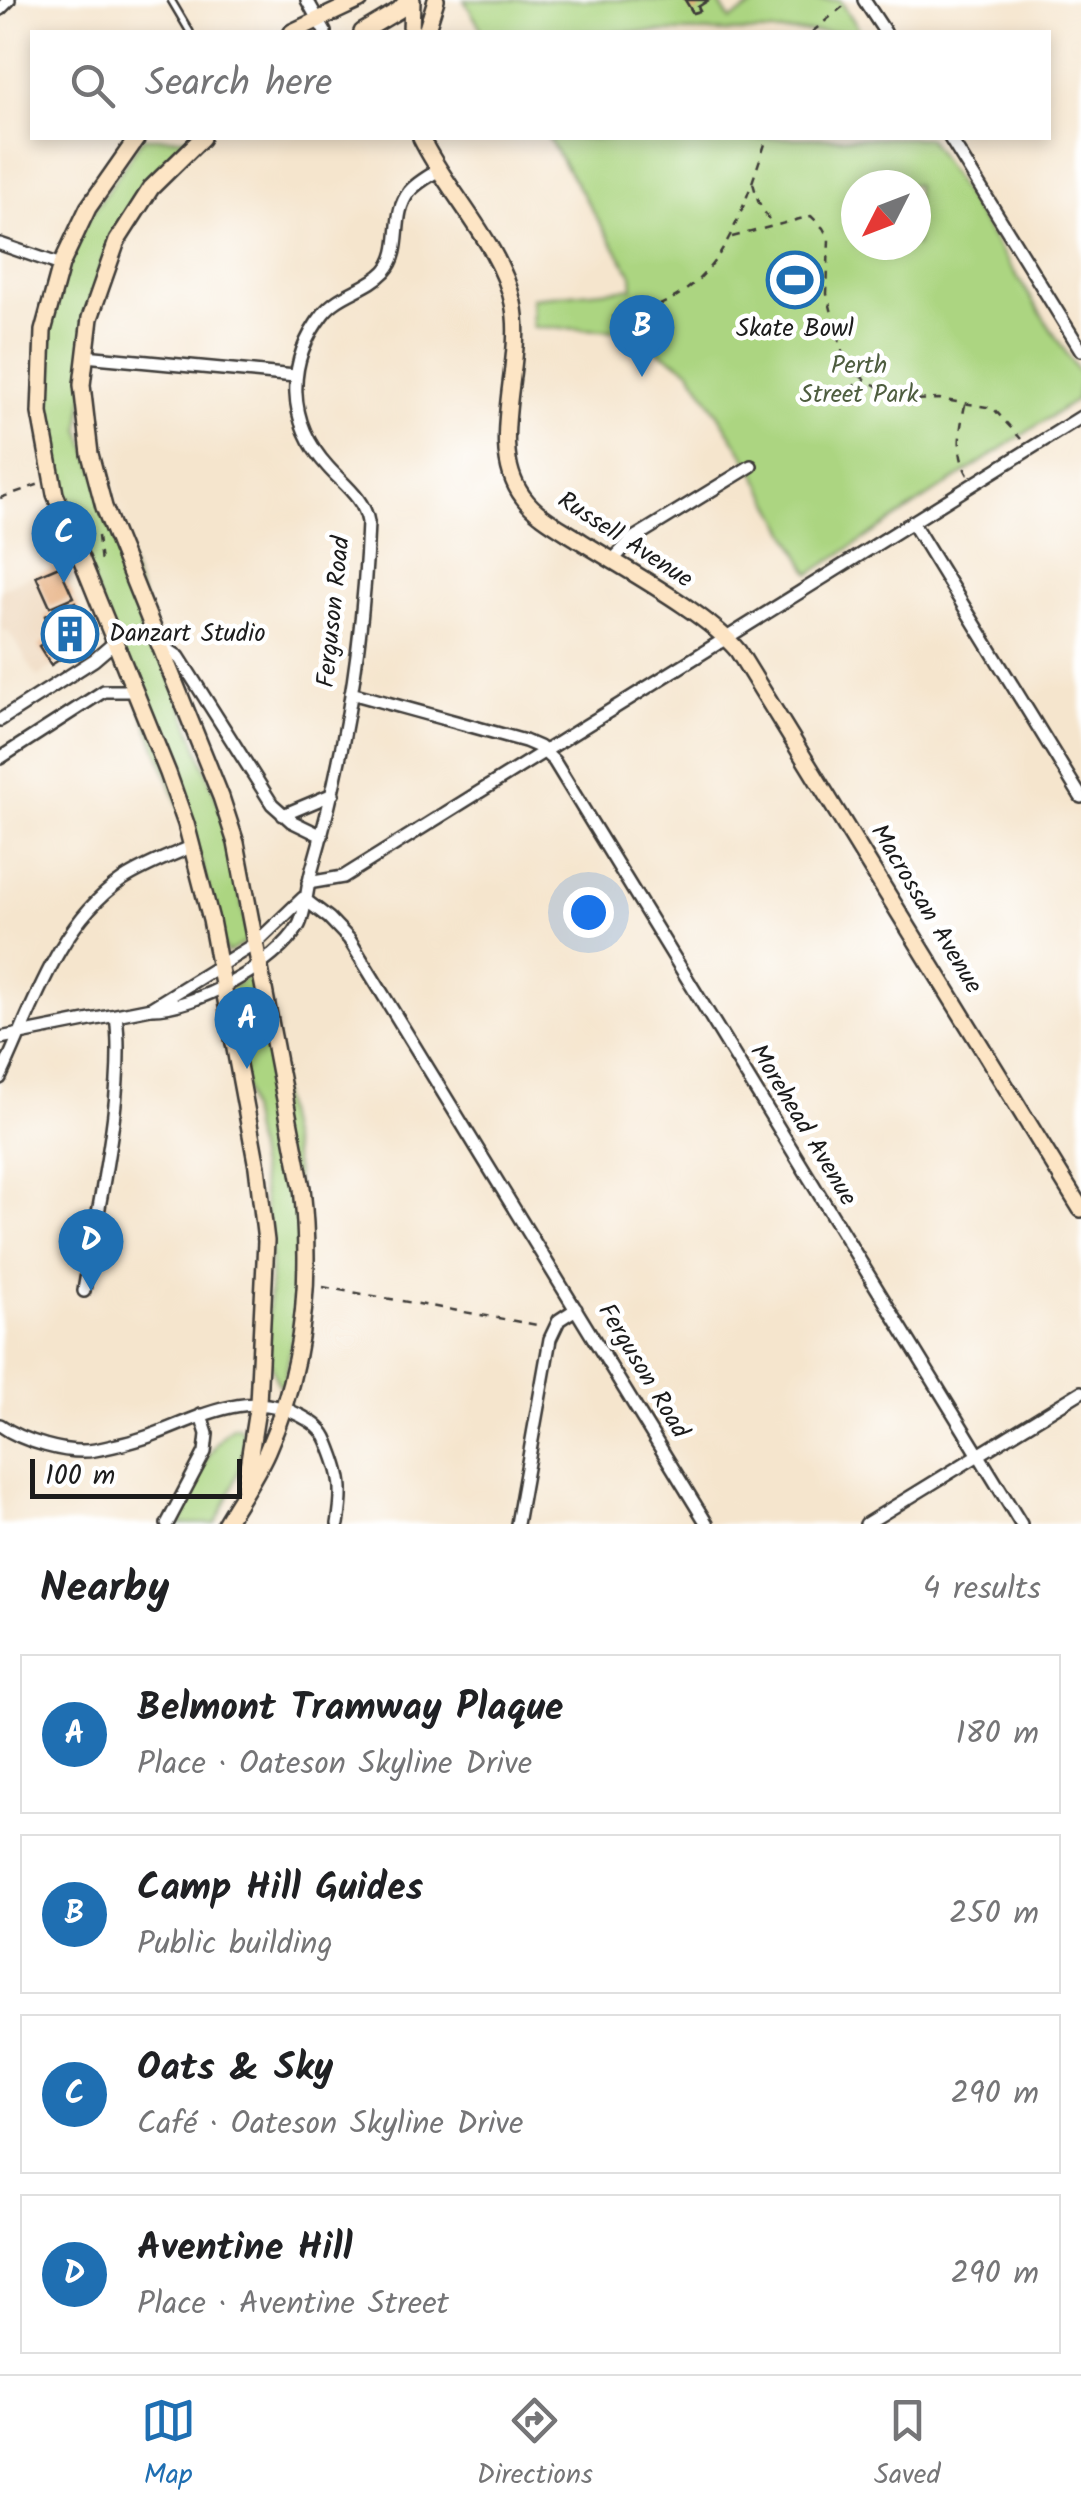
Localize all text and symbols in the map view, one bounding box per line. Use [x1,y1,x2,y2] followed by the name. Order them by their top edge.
[30,30,1051,140] search box
[145,55,332,115] text: Search here
[65,58,120,113] icon: search
[841,170,931,260] north arrow
[765,250,825,310] sports icon: Skate Bowl
[610,294,674,377] pin: B
[736,309,854,349] place label: Skate Bowl
[800,346,919,415] park label: Perth Street Park
[549,481,701,599] street label: Russell Avenue
[32,500,96,583] pin: C
[306,533,362,690] street label: Ferguson Road
[40,604,100,664] building icon: Danzart Studio
[109,614,266,654] place label: Danzart Studio
[859,816,993,1002] street label: Macrossan Avenue
[563,887,614,938] your location
[214,986,280,1069] pin: A
[739,1036,867,1214] street label: Morehead Avenue
[58,1208,124,1291] pin: D
[587,1296,700,1448] street label: Ferguson Road
[30,1454,242,1498] scale bar
[45,1454,115,1499] text: 100 m
[40,1556,169,1623] text: Nearby
[923,1564,1041,1615] text: 4 results
[137,1679,563,1739] text: Belmont Tramway Plaque
[64,1709,85,1760] text: A
[955,1709,1039,1760] text: 180 m
[137,1739,532,1790] text: Place · Oateson Skyline Drive
[137,1859,423,1919] text: Camp Hill Guides
[65,1889,84,1940] text: B
[949,1889,1039,1940] text: 250 m
[137,1919,333,1970] text: Public building
[137,2039,333,2099] text: Oats & Sky
[65,2069,84,2120] text: C
[950,2069,1039,2120] text: 290 m
[137,2099,523,2150] text: Café · Oateson Skyline Drive
[137,2219,353,2279] text: Aventine Hill
[64,2249,85,2300] text: D
[950,2249,1039,2300] text: 290 m
[137,2279,449,2330] text: Place · Aventine Street
[141,2393,196,2498] tab: Map
[477,2393,593,2498] tab: Directions
[874,2393,940,2498] tab: Saved

